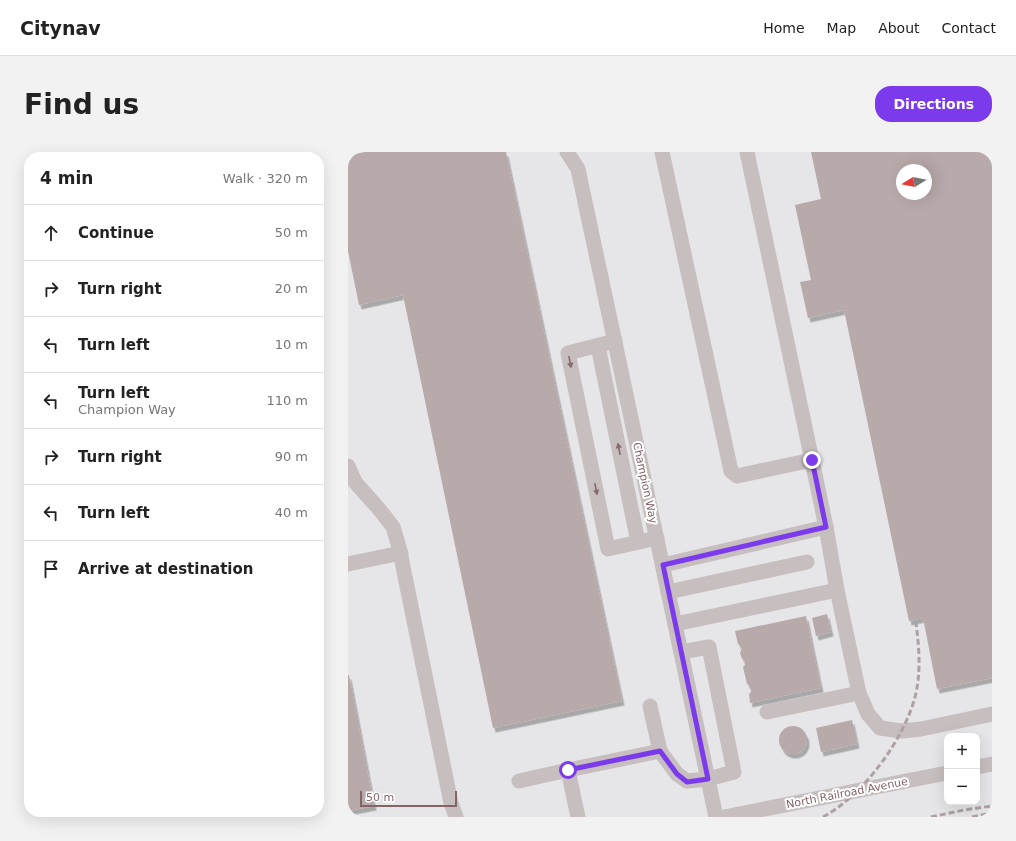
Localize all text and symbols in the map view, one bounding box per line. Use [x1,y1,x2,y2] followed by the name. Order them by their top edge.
[20,17,101,39] text: Citynav
[763,20,805,36] text: Home
[827,20,856,36] text: Map
[878,20,920,36] text: About
[942,20,996,36] text: Contact
[875,86,992,122] button: Directions
[24,88,139,121] text: Find us
[896,164,932,200] north arrow
[40,168,93,188] text: 4 min
[223,171,308,186] text: Walk · 320 m
[40,222,62,244] icon: ahead
[78,224,154,242] text: Continue
[275,225,308,240] text: 50 m
[40,278,62,300] icon: right
[78,280,162,298] text: Turn right
[275,281,308,296] text: 20 m
[40,334,62,356] icon: left
[78,336,150,354] text: Turn left
[275,337,308,352] text: 10 m
[567,356,573,368] one-way arrow
[78,384,150,402] text: Turn left
[40,390,62,412] icon: left
[266,393,308,408] text: 110 m
[78,402,176,417] text: Champion Way
[630,441,660,525] street label: Champion Way
[615,443,621,455] one-way arrow
[40,446,62,468] icon: right
[78,448,162,466] text: Turn right
[275,449,308,464] text: 90 m
[803,451,821,469] route end
[593,483,599,495] one-way arrow
[40,502,62,524] icon: left
[78,504,150,522] text: Turn left
[275,505,308,520] text: 40 m
[40,558,62,580] icon: arrive
[78,560,253,578] text: Arrive at destination
[944,733,980,805] map controls
[944,733,980,769] button: +
[559,761,577,779] route start
[944,769,980,805] button: −
[785,775,909,811] street label: North Railroad Avenue
[360,789,457,808] scale bar
[366,791,394,804] text: 50 m

